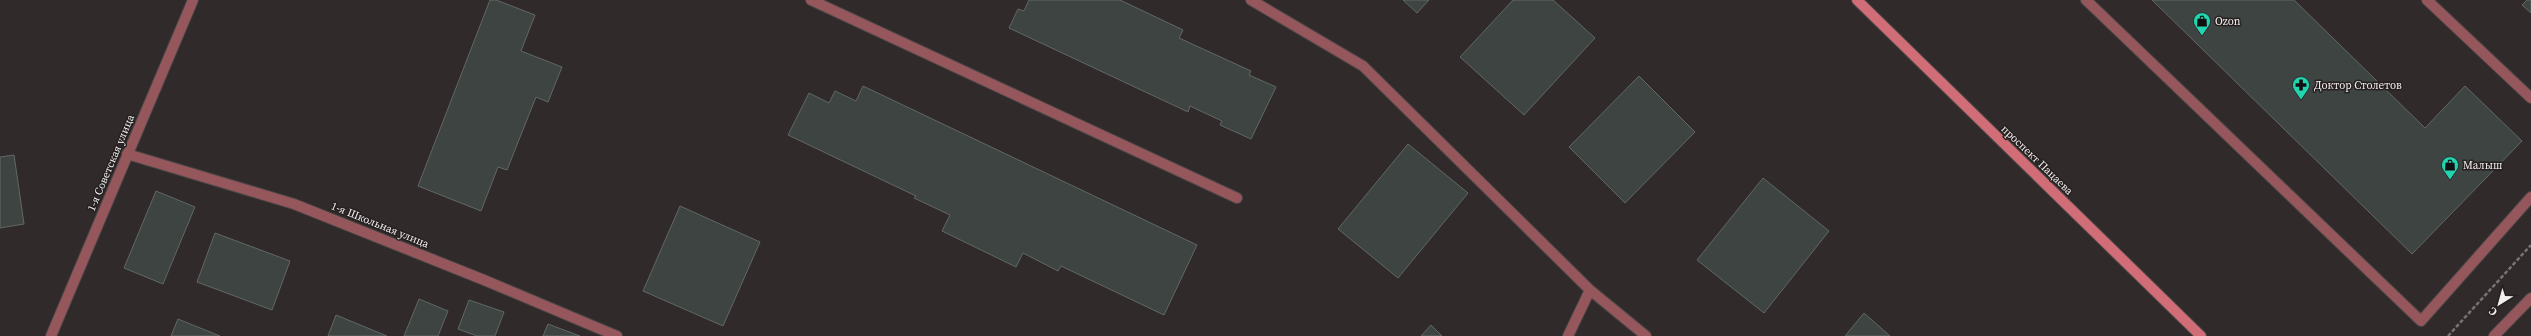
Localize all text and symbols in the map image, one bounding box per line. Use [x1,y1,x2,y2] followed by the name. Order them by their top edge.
[2192,11,2212,36] shop icon: Ozon
[2215,14,2241,29] place label: Ozon
[2291,75,2311,100] pharmacy icon: Доктор Столетов
[2314,78,2402,93] place label: Доктор Столетов
[84,112,138,214] street label: 1-я Советская улица
[1998,122,2076,198] street label: проспект Пацаева
[2440,155,2460,180] shop icon: Малыш
[2463,158,2502,173] place label: Малыш
[329,199,432,252] street label: 1-я Школьная улица
[2479,284,2519,324] north arrow
[2486,303,2501,320] text: С

